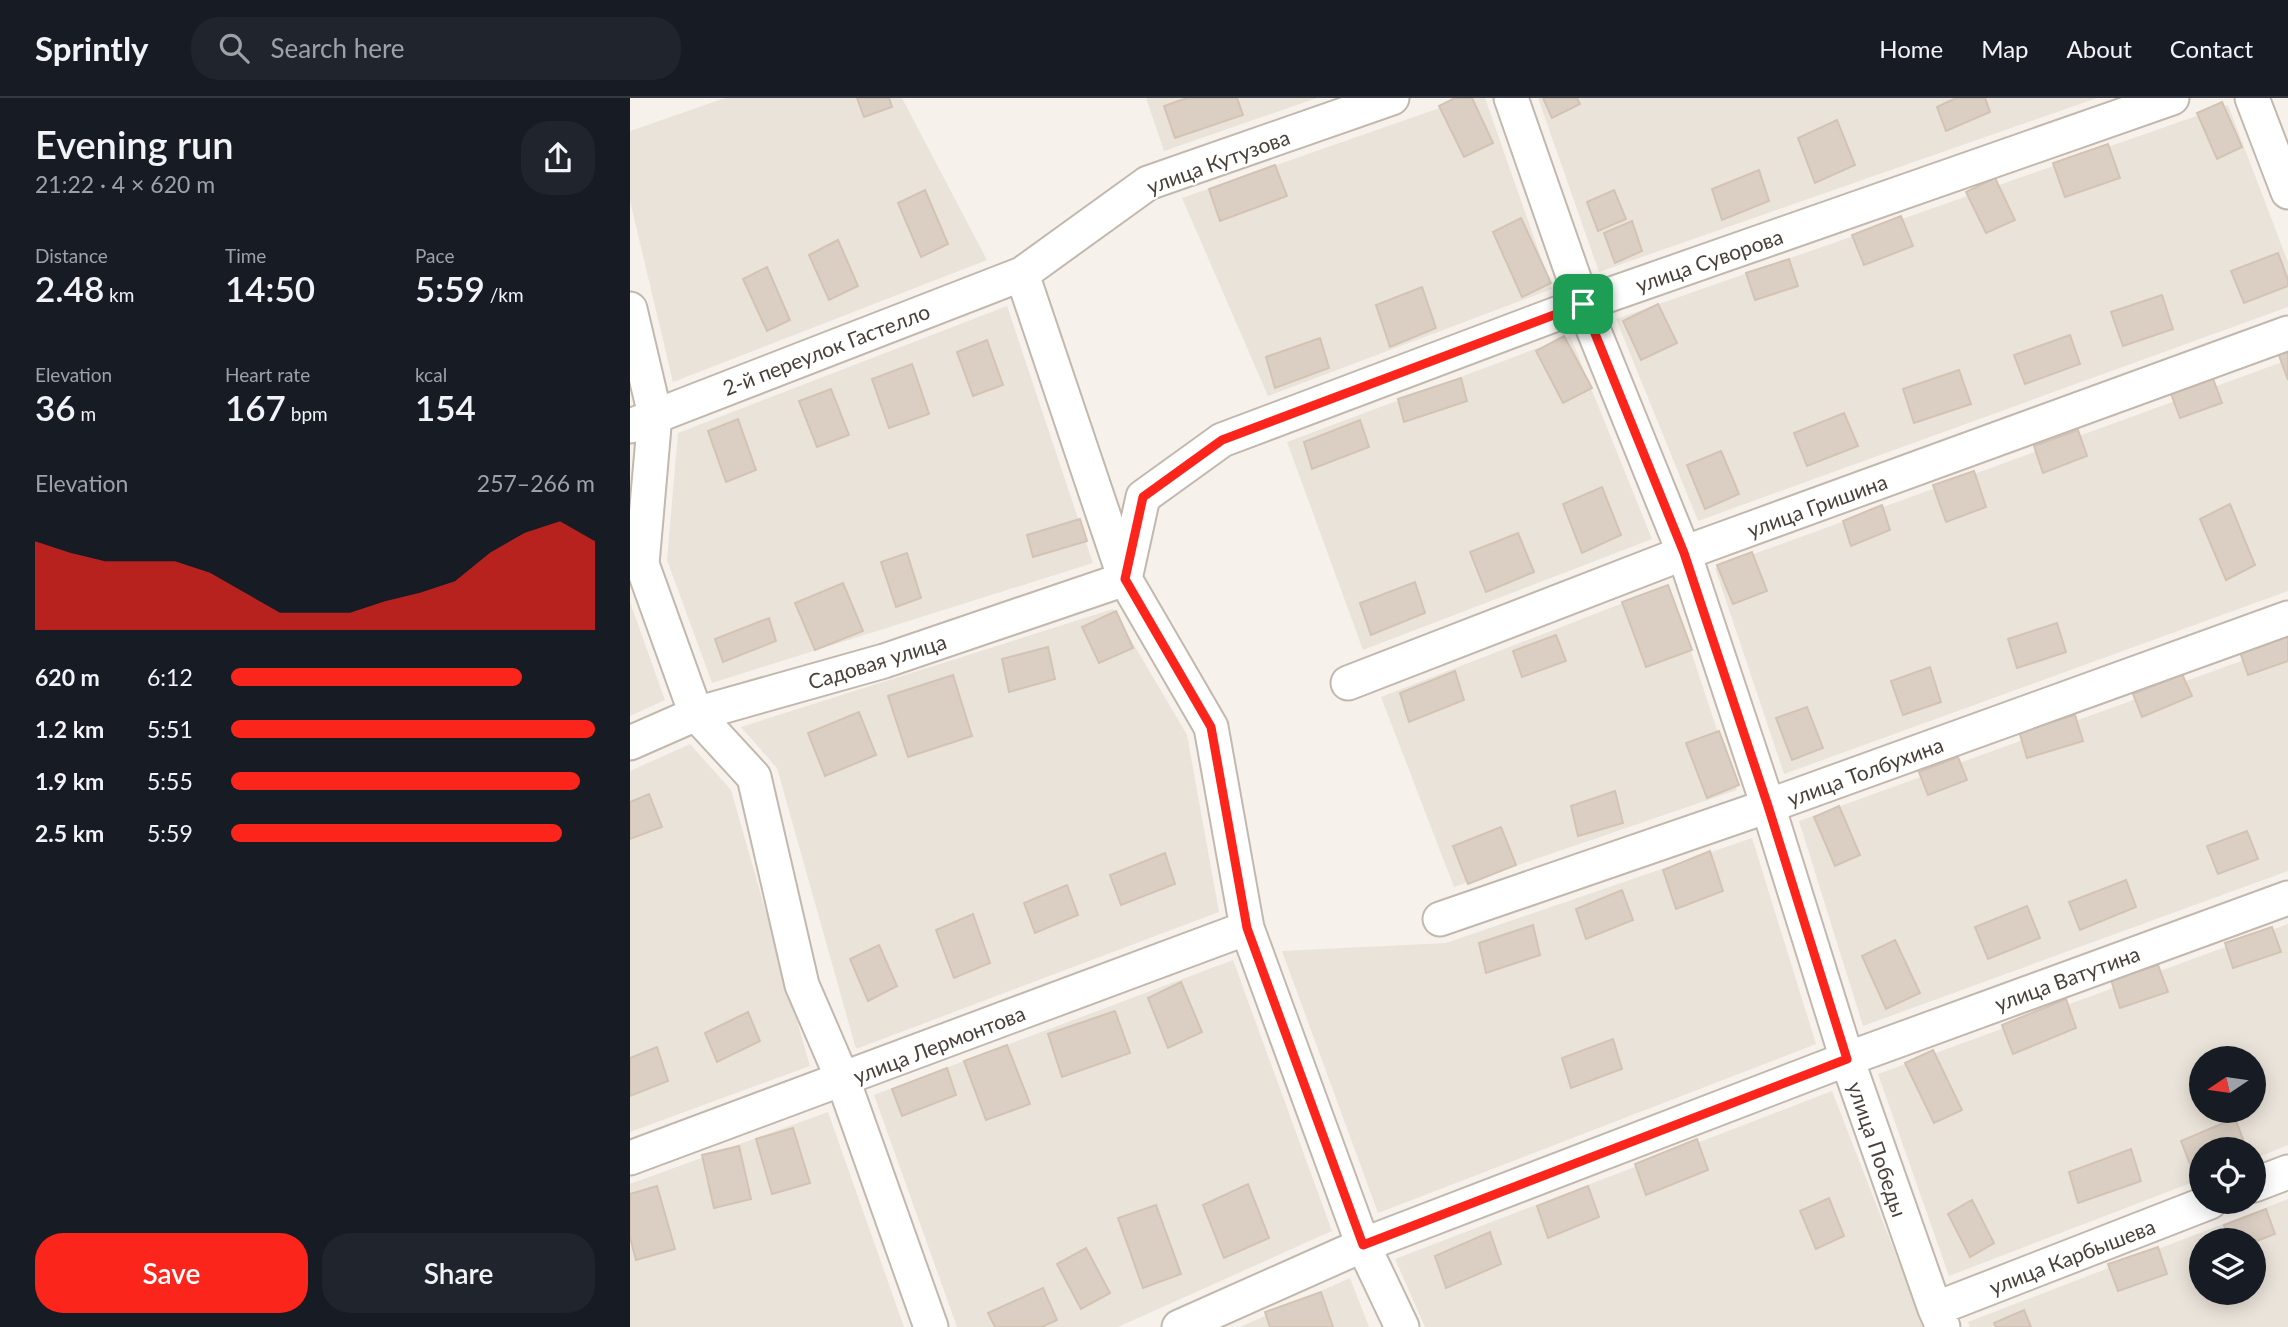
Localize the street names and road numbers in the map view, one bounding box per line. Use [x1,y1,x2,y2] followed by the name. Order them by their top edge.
[1143,124,1293,198] street label: улица Кутузова
[1632,223,1786,297] street label: улица Суворова
[719,298,933,400] street label: 2-й переулок Гастелло
[1744,468,1890,542] street label: улица Гришина
[805,628,949,694] street label: Садовая улица
[1784,731,1946,811] street label: улица Толбухина
[1991,940,2143,1016] street label: улица Ватутина
[850,1000,1028,1088] street label: улица Лермонтова
[1843,1078,1913,1220] street label: улица Победы
[1986,1213,2158,1299] street label: улица Карбышева

